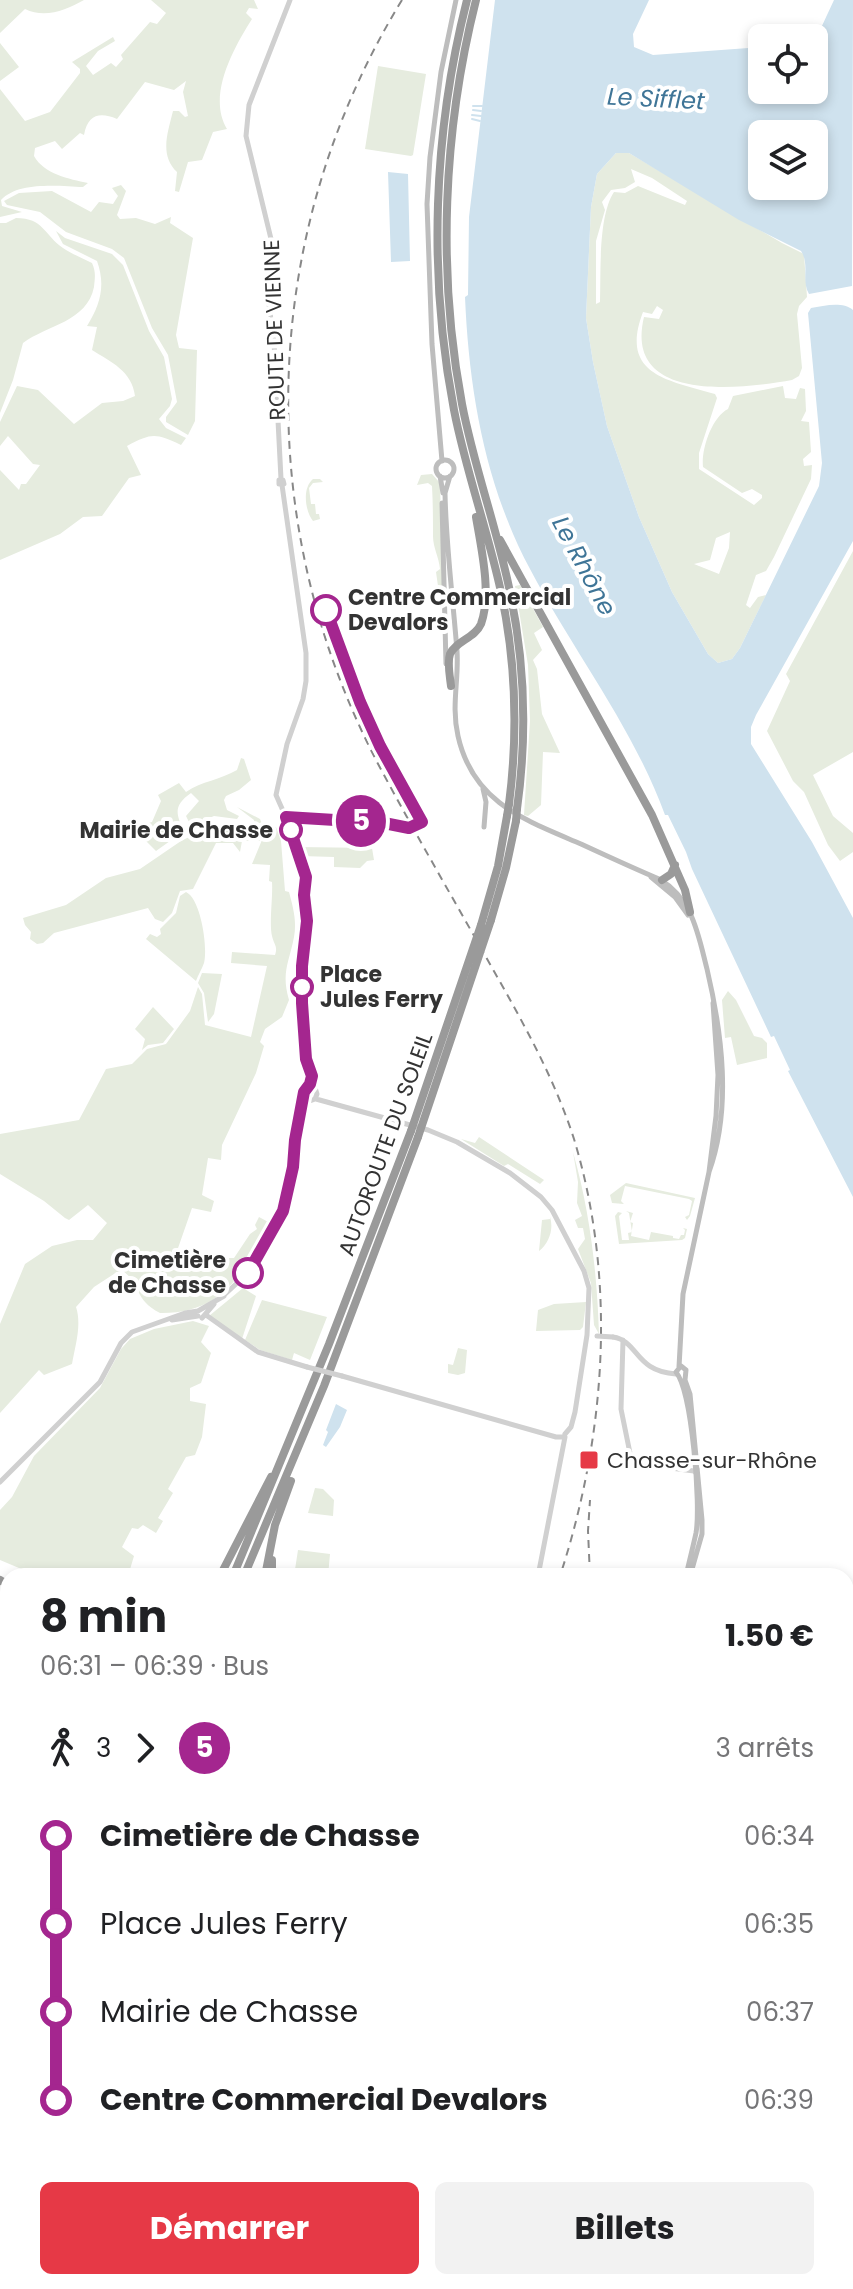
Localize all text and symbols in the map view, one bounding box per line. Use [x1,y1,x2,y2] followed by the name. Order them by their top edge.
[748,24,828,200] map controls
[748,24,828,104] button: locate
[606,79,707,118] water label: Le Sifflet
[748,120,828,200] button: layers
[256,239,293,421] street label: ROUTE DE VIENNE
[545,510,624,621] water label: Le Rhône
[348,582,571,638] place label: Centre Commercial Devalors
[311,595,341,625] marker: Centre Commercial Devalors
[335,795,387,847] line badge: 5
[352,801,370,840] text: 5
[79,815,273,846] place label: Mairie de Chasse
[280,819,302,841] marker: Mairie de Chasse
[320,959,443,1015] place label: Place Jules Ferry
[291,976,313,998] marker: Place Jules Ferry
[331,1028,440,1260] street label: AUTOROUTE DU SOLEIL
[108,1245,226,1301] place label: Cimetière de Chasse
[233,1258,263,1288] marker: Cimetière de Chasse
[607,1445,817,1476] place label: Chasse-sur-Rhône
[578,1449,600,1471] marker: Chasse-sur-Rhône
[40,1586,167,1647] text: 8 min
[725,1614,814,1657] text: 1.50 €
[40,1648,269,1684] text: 06:31 – 06:39 · Bus
[40,1726,84,1770] icon: walk
[123,1726,167,1770] icon: forward
[195,1728,214,1767] text: 5
[96,1730,111,1766] text: 3
[716,1730,814,1766] text: 3 arrêts
[100,1814,420,1857] text: Cimetière de Chasse
[744,1818,814,1854] text: 06:34
[100,1902,348,1945] text: Place Jules Ferry
[744,1906,814,1942] text: 06:35
[100,1990,358,2033] text: Mairie de Chasse
[746,1994,814,2030] text: 06:37
[100,2078,548,2121] text: Centre Commercial Devalors
[744,2082,814,2118] text: 06:39
[40,2182,419,2274] button: Démarrer
[435,2182,814,2274] button: Billets

